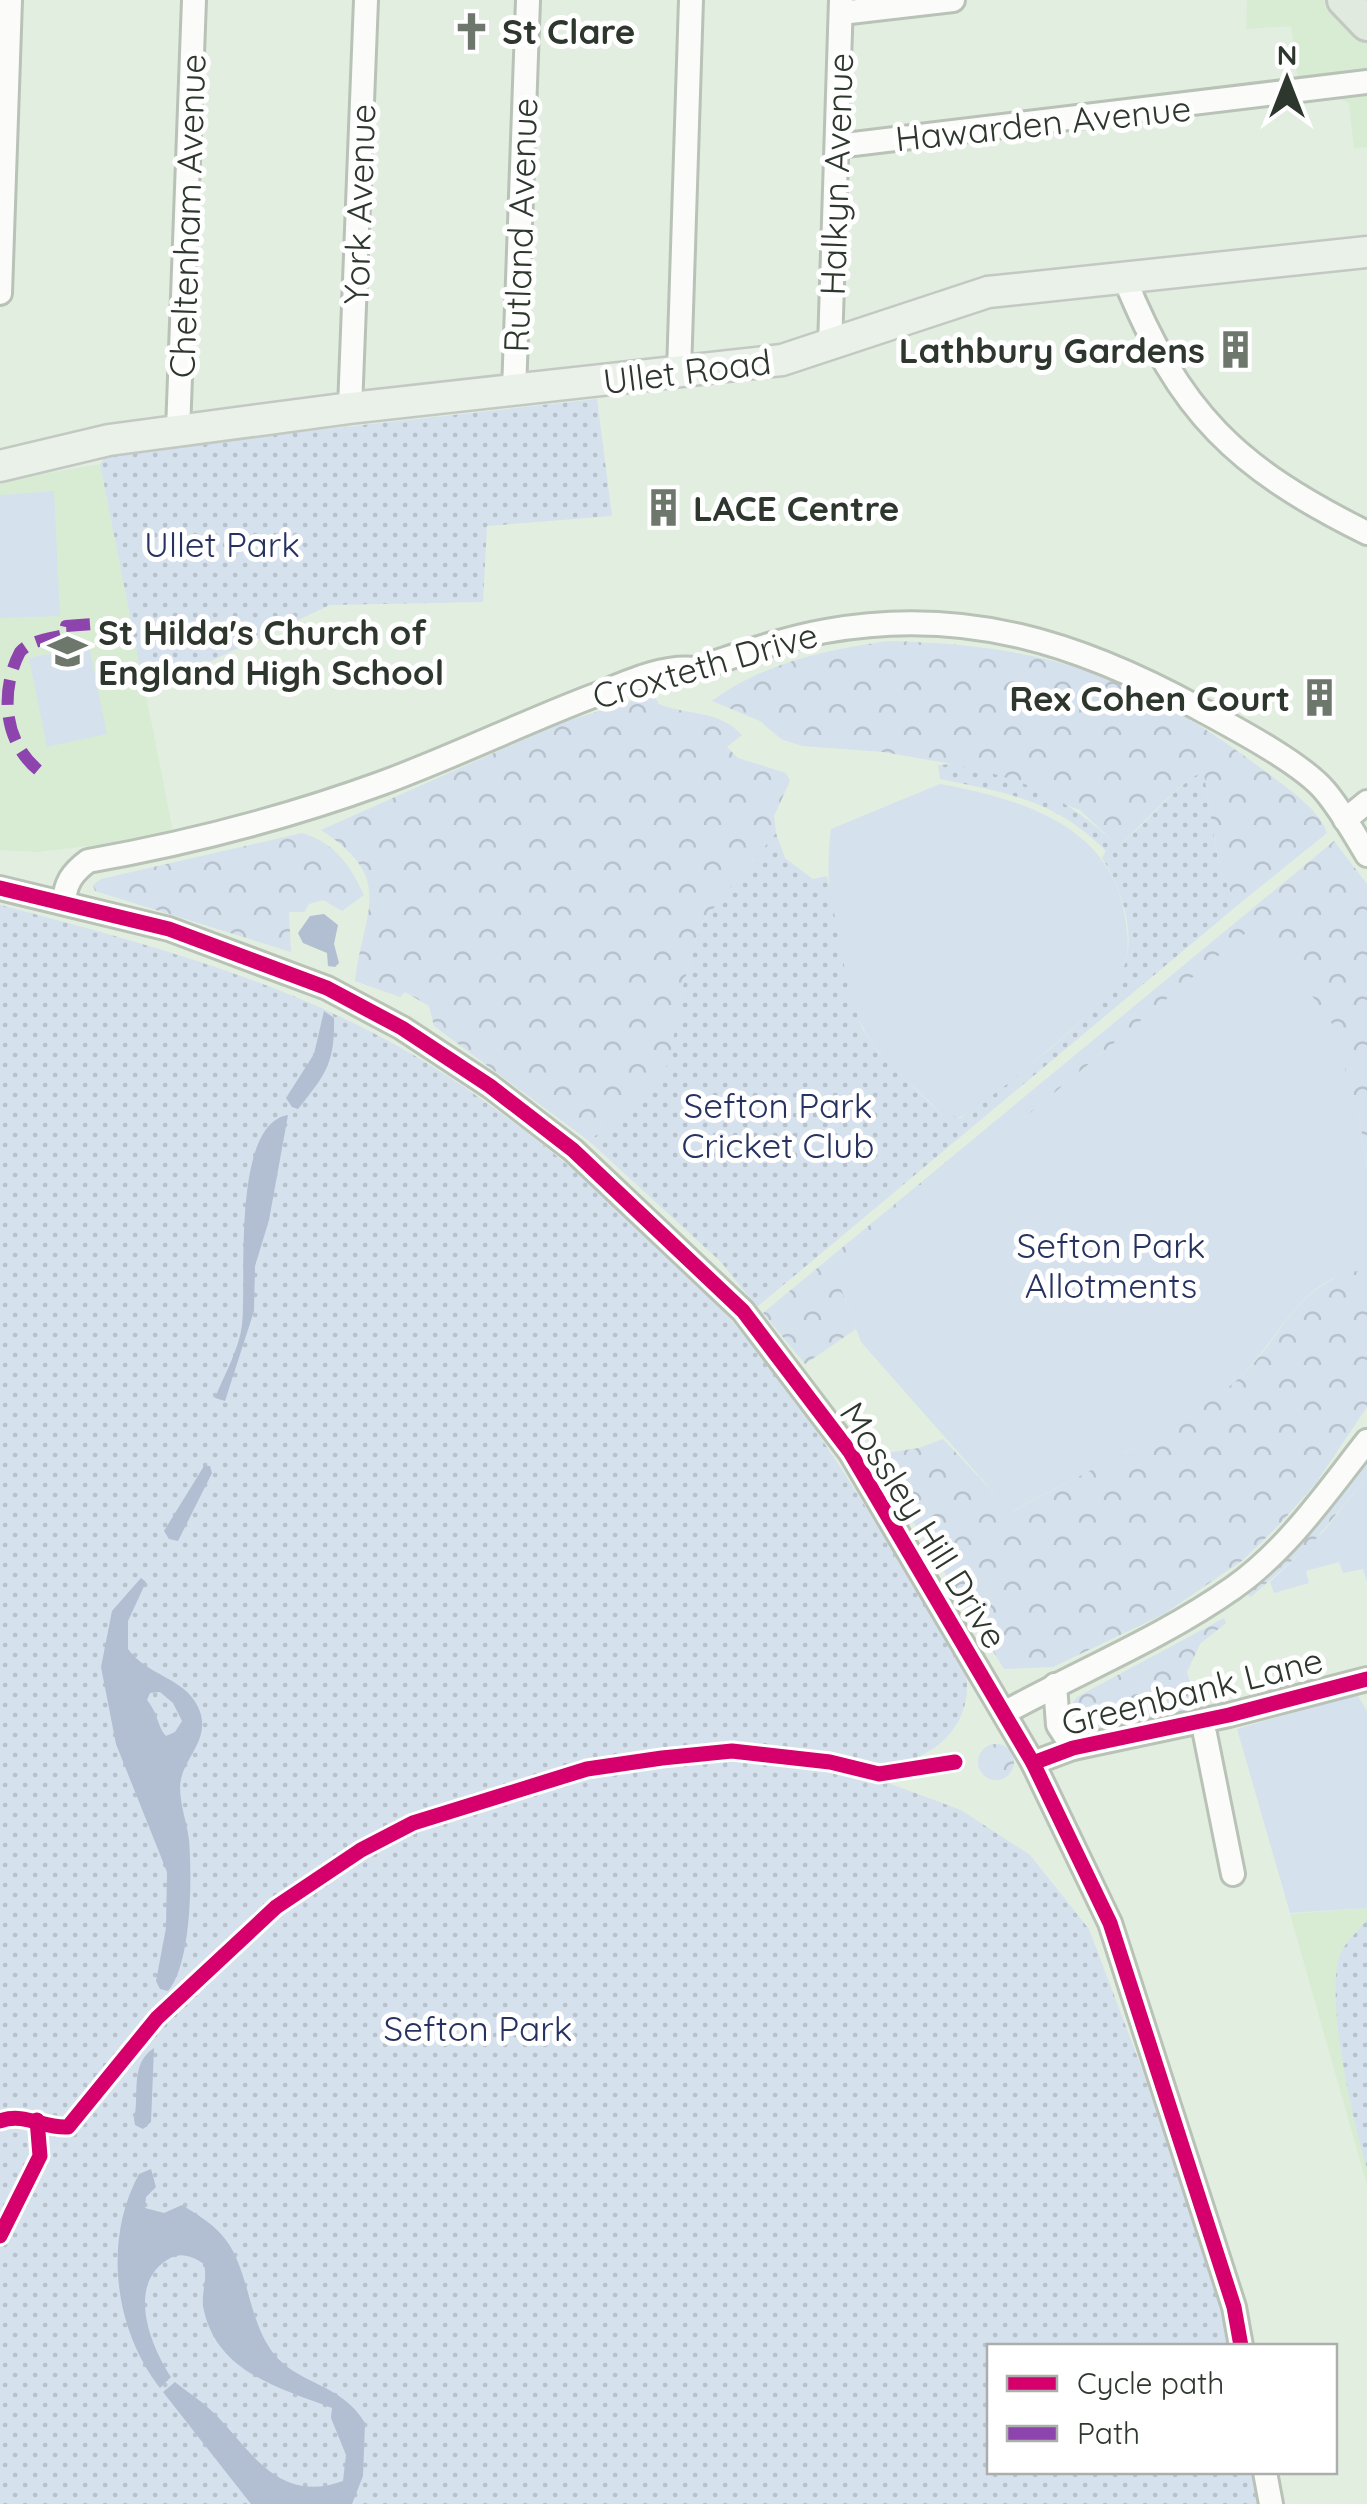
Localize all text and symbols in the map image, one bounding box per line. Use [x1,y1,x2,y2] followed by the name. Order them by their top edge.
[502,9,635,53] place label: St Clare
[451,10,493,52] church icon: St Clare
[1237,30,1337,130] north arrow
[1277,37,1297,72] text: N
[810,52,862,296] street label: Halkyn Avenue
[159,53,215,379] street label: Cheltenham Avenue
[893,86,1193,160] street label: Hawarden Avenue
[494,97,546,353] street label: Rutland Avenue
[334,103,384,305] street label: York Avenue
[899,328,1205,372] place label: Lathbury Gardens
[1214,329,1256,371] building icon: Lathbury Gardens
[601,339,773,403] street label: Ullet Road
[693,486,899,530] place label: LACE Centre
[642,487,684,529] building icon: LACE Centre
[144,522,300,566] park label: Ullet Park
[98,610,444,694] place label: St Hilda's Church of England High School
[587,612,823,718] street label: Croxteth Drive
[47,631,89,673] school or university icon: St Hilda's Church of England High School
[1009,676,1290,720] place label: Rex Cohen Court
[1299,677,1341,719] building icon: Rex Cohen Court
[682,1083,874,1167] park label: Sefton Park Cricket Club
[1017,1223,1205,1307] park label: Sefton Park Allotments
[831,1394,1017,1656] street label: Mossley Hill Drive
[1057,1637,1327,1745] street label: Greenbank Lane
[384,2006,572,2050] park label: Sefton Park
[987,2344,1337,2474] legend
[1077,2364,1224,2402] text: Cycle path
[1077,2414,1140,2452] text: Path

